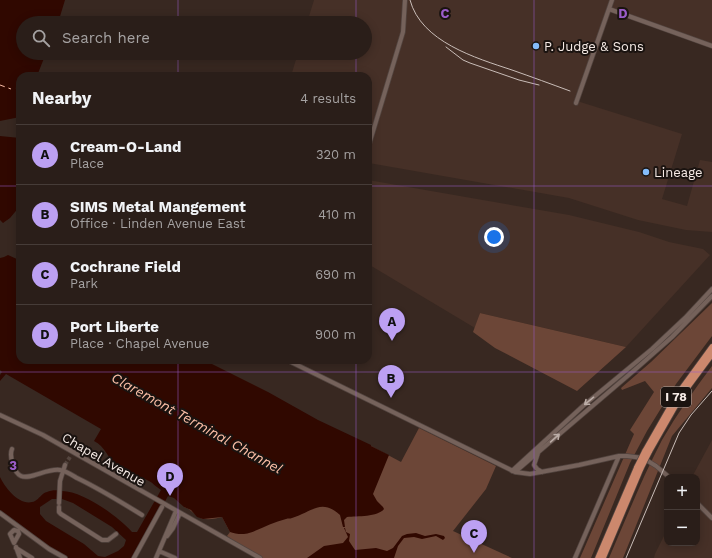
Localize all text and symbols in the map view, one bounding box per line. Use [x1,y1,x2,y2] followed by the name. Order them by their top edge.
[441,6,450,21] text: C
[618,6,628,21] text: D
[16,16,372,60] search box
[30,27,52,49] icon: search
[62,29,150,47] text: Search here
[544,39,644,54] place label: P. Judge & Sons
[531,41,541,51] marker: P. Judge & Sons
[32,88,91,108] text: Nearby
[300,91,356,106] text: 4 results
[70,138,181,156] text: Cream-O-Land
[41,147,49,162] text: A
[316,147,356,162] text: 320 m
[70,156,104,171] text: Place
[654,165,703,180] place label: Lineage
[641,167,651,177] marker: Lineage
[70,198,246,216] text: SIMS Metal Mangement
[41,207,49,222] text: B
[318,207,356,222] text: 410 m
[70,216,245,231] text: Office · Linden Avenue East
[484,227,504,247] your location
[70,258,181,276] text: Cochrane Field
[41,267,49,282] text: C
[315,267,356,282] text: 690 m
[70,276,98,291] text: Park
[379,308,405,341] pin: A
[70,318,159,336] text: Port Liberte
[40,327,50,342] text: D
[315,327,356,342] text: 900 m
[70,336,209,351] text: Place · Chapel Avenue
[378,365,404,398] pin: B
[109,369,285,477] water label: Claremont Terminal Channel
[661,387,691,407] road number: I 78
[583,397,594,406] one-way arrow
[60,430,148,489] street label: Chapel Avenue
[550,433,561,442] one-way arrow
[9,458,17,473] text: 3
[157,463,183,496] pin: D
[664,474,700,546] map controls
[664,474,700,510] button: +
[664,510,700,546] button: −
[461,520,487,553] pin: C

